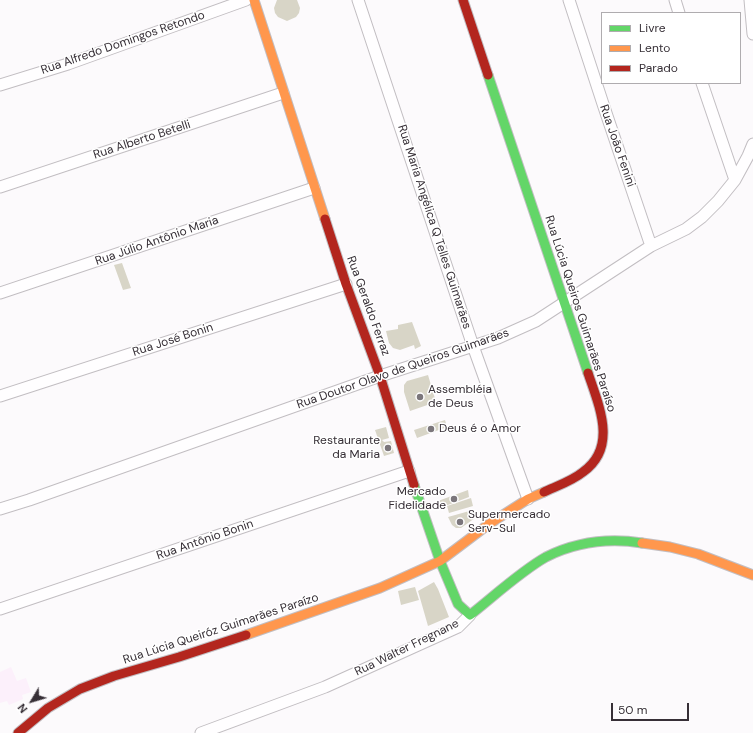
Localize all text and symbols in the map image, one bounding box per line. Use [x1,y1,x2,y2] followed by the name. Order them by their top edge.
[39,8,207,78] street label: Rua Alfredo Domingos Retondo
[601,12,741,84] legend
[639,20,666,36] text: Livre
[639,40,670,56] text: Lento
[639,60,678,76] text: Parado
[596,103,638,189] street label: Rua João Fenini
[92,117,192,163] street label: Rua Alberto Betelli
[394,123,474,331] street label: Rua Maria Angélica Q Telles Guimarães
[93,213,221,269] street label: Rua Júlio Antônio Maria
[541,214,619,414] street label: Rua Lúcia Queiros Guimarães Paraíso
[343,254,393,358] street label: Rua Geraldo Ferraz
[131,320,215,360] street label: Rua José Bonin
[295,326,511,412] street label: Rua Doutor Olavo de Queiros Guimarães
[428,383,492,411] place label: Assembléia de Deus
[415,392,425,402] marker: Assembléia de Deus
[439,422,521,436] place label: Deus é o Amor
[426,424,436,434] marker: Deus é o Amor
[313,434,380,462] place label: Restaurante da Maria
[383,443,393,453] marker: Restaurante da Maria
[388,485,446,513] place label: Mercado Fidelidade
[449,494,459,504] marker: Mercado Fidelidade
[468,508,550,536] place label: Supermercado Serv-Sul
[155,517,255,563] street label: Rua Antônio Bonin
[455,517,465,527] marker: Supermercado Serv-Sul
[121,591,321,667] street label: Rua Lúcia Queiróz Guimarães Paraízo
[353,617,461,679] street label: Rua Walter Fregnane
[12,681,52,721] north arrow
[613,695,691,721] scale bar
[15,701,31,716] text: N
[618,702,647,718] text: 50 m

